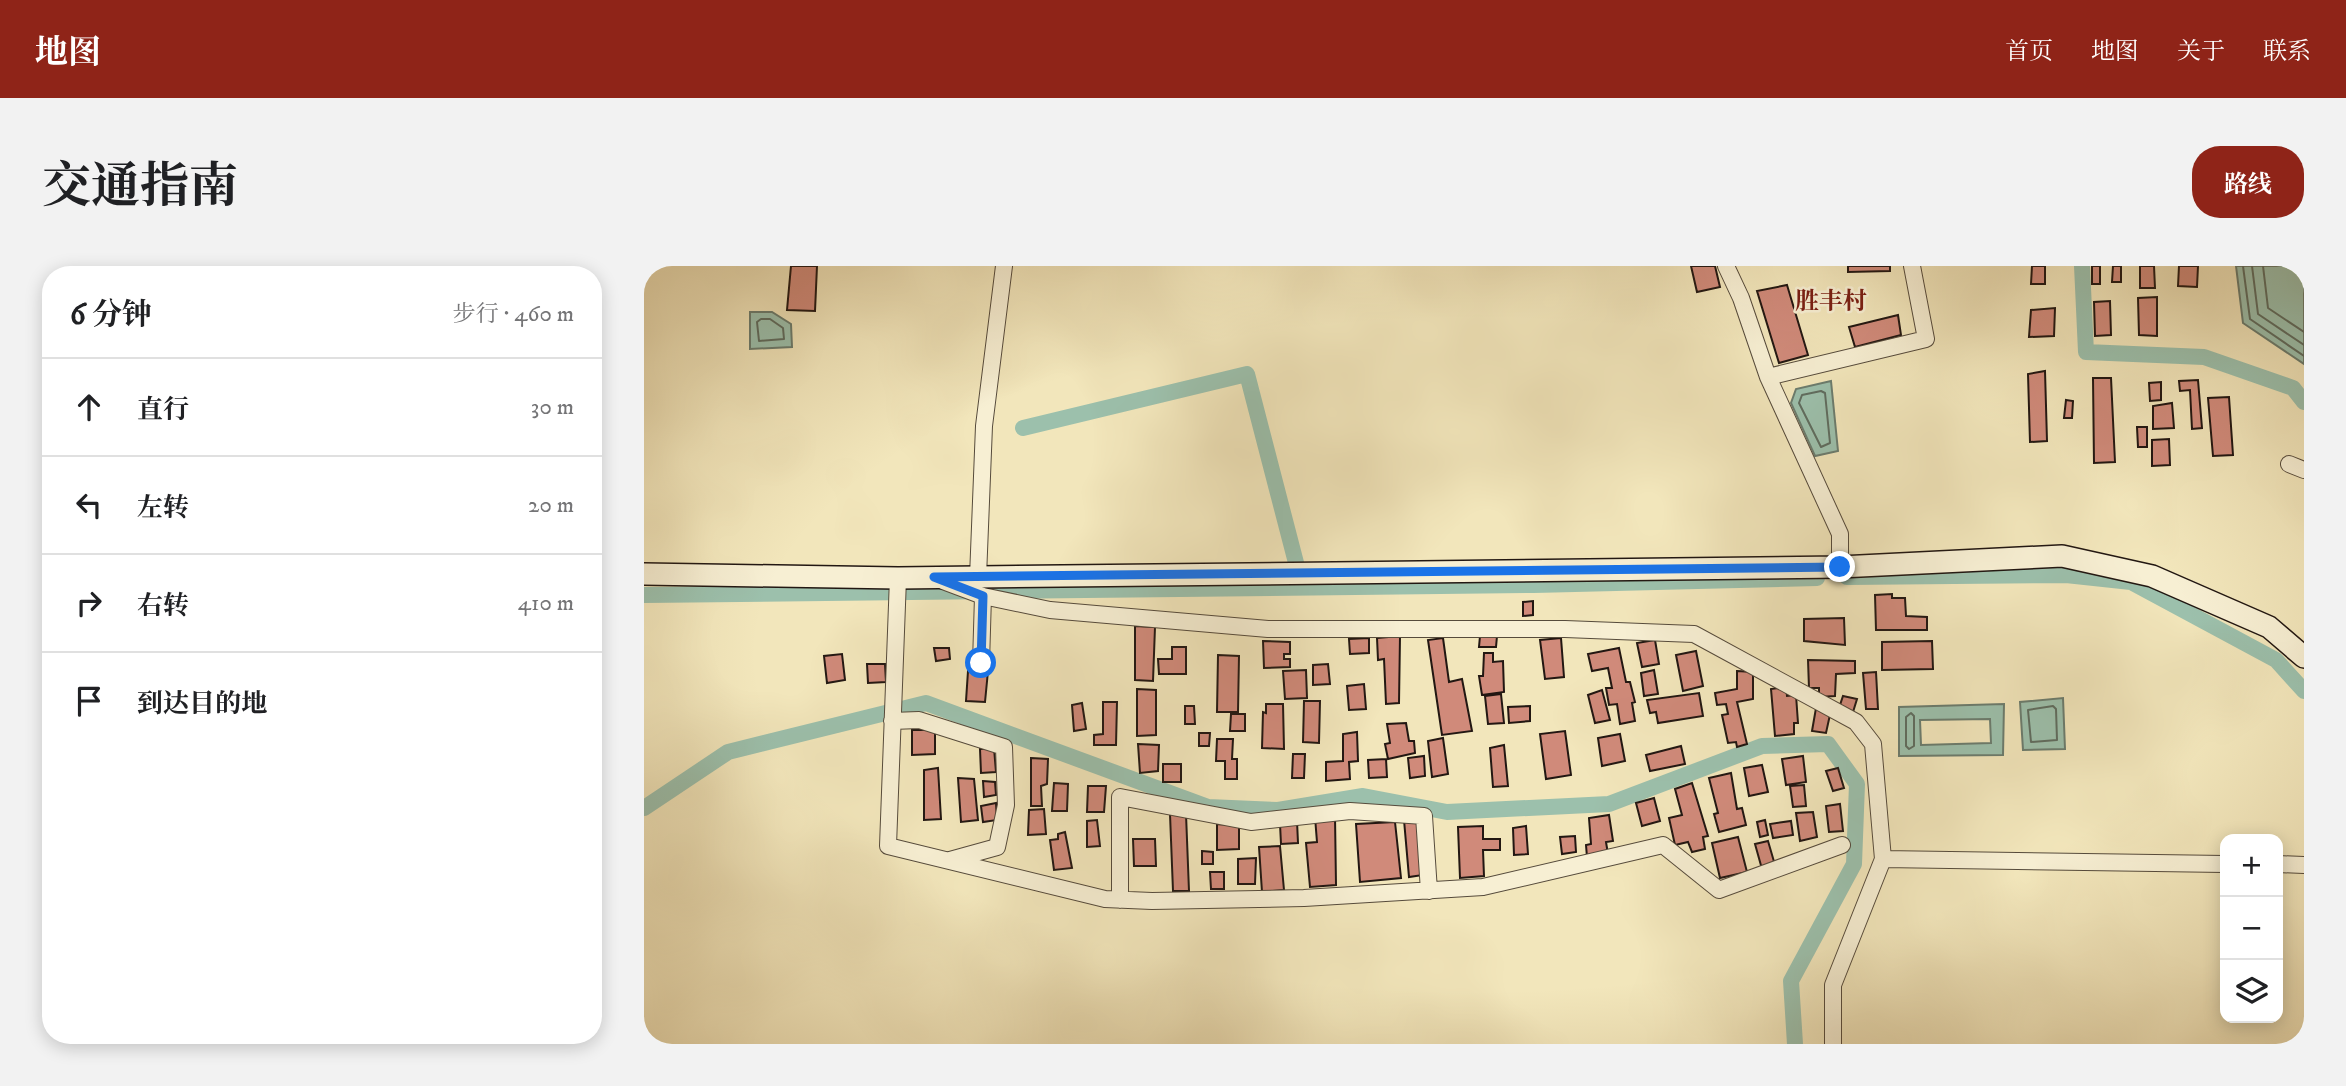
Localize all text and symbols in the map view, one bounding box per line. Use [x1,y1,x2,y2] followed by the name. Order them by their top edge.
[35,33,101,74] text: 地图
[2005,37,2053,67] text: 首页
[2091,37,2139,67] text: 地图
[2177,37,2225,67] text: 关于
[2263,37,2311,67] text: 联系
[2192,146,2304,218] button: 路线
[42,157,238,219] text: 交通指南
[1795,287,1867,317] district label: 胜丰村
[70,297,152,334] text: 6 分钟
[453,300,574,329] text: 步行 · 460 m
[70,388,108,426] icon: ahead
[531,393,574,422] text: 30 m
[137,394,189,427] text: 直行
[70,486,108,524] icon: left
[528,491,574,520] text: 20 m
[137,492,189,525] text: 左转
[1824,551,1855,582] route end
[70,584,108,622] icon: right
[518,589,574,618] text: 410 m
[137,590,189,623] text: 右转
[965,647,996,678] route start
[70,682,108,720] icon: arrive
[137,688,267,721] text: 到达目的地
[2220,834,2283,1023] map controls
[2220,834,2283,897] button: +
[2220,897,2283,960] button: −
[2220,960,2283,1023] button: layers

